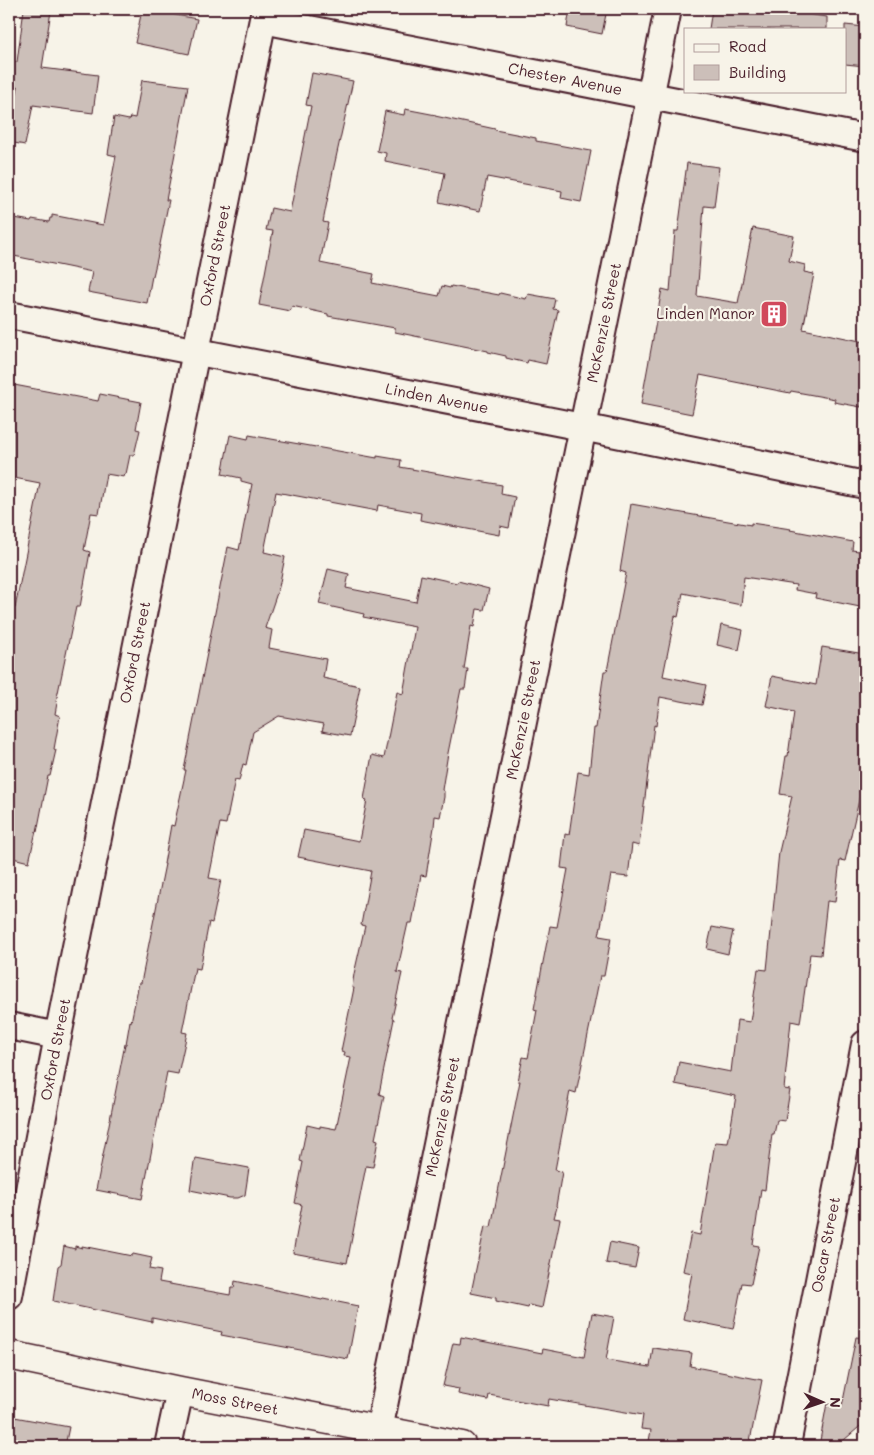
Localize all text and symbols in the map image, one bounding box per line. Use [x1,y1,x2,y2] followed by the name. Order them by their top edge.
[684,28,846,92] legend
[729,36,766,56] text: Road
[507,57,624,99] street label: Chester Avenue
[729,62,786,82] text: Building
[194,202,234,308] street label: Oxford Street
[581,261,625,384] street label: McKenzie Street
[759,299,789,329] building icon: Linden Manor
[656,303,755,323] place label: Linden Manor
[384,378,490,418] street label: Linden Avenue
[114,599,154,705] street label: Oxford Street
[501,657,545,781] street label: McKenzie Street
[35,996,74,1102] street label: Oxford Street
[420,1054,464,1178] street label: McKenzie Street
[806,1195,844,1294] street label: Oscar Street
[796,1378,846,1428] north arrow
[190,1383,281,1419] street label: Moss Street
[826,1397,845,1408] text: N

